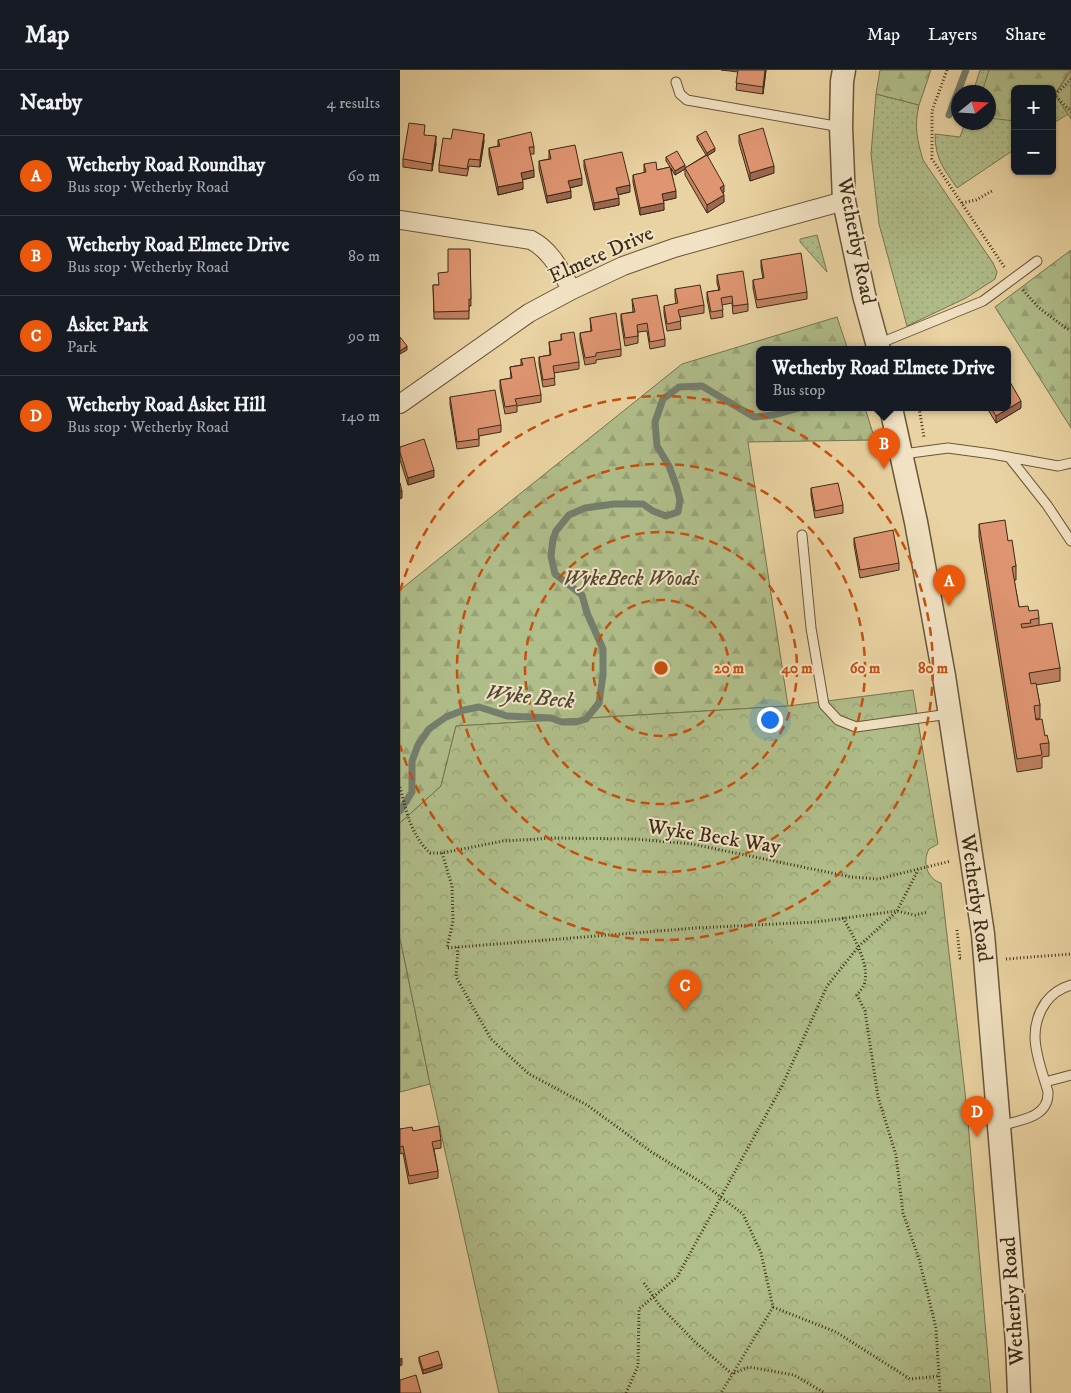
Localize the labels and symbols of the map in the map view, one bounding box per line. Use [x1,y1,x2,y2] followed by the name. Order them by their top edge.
[951,85,996,130] north arrow
[831,174,881,307] street label: Wetherby Road
[544,220,658,290] street label: Elmete Drive
[868,428,900,469] pin: B
[933,565,965,606] pin: A
[563,566,699,592] park label: WykeBeck Woods
[652,659,670,677] centre of rings
[714,659,745,678] text: 20 m
[780,659,813,678] text: 40 m
[850,659,881,678] text: 60 m
[918,659,949,678] text: 80 m
[484,679,576,715] water label: Wyke Beck
[757,707,783,733] your location
[645,813,783,861] street label: Wyke Beck Way
[954,831,998,964] street label: Wetherby Road
[669,970,701,1011] pin: C
[961,1096,993,1137] pin: D
[996,1235,1031,1367] street label: Wetherby Road

